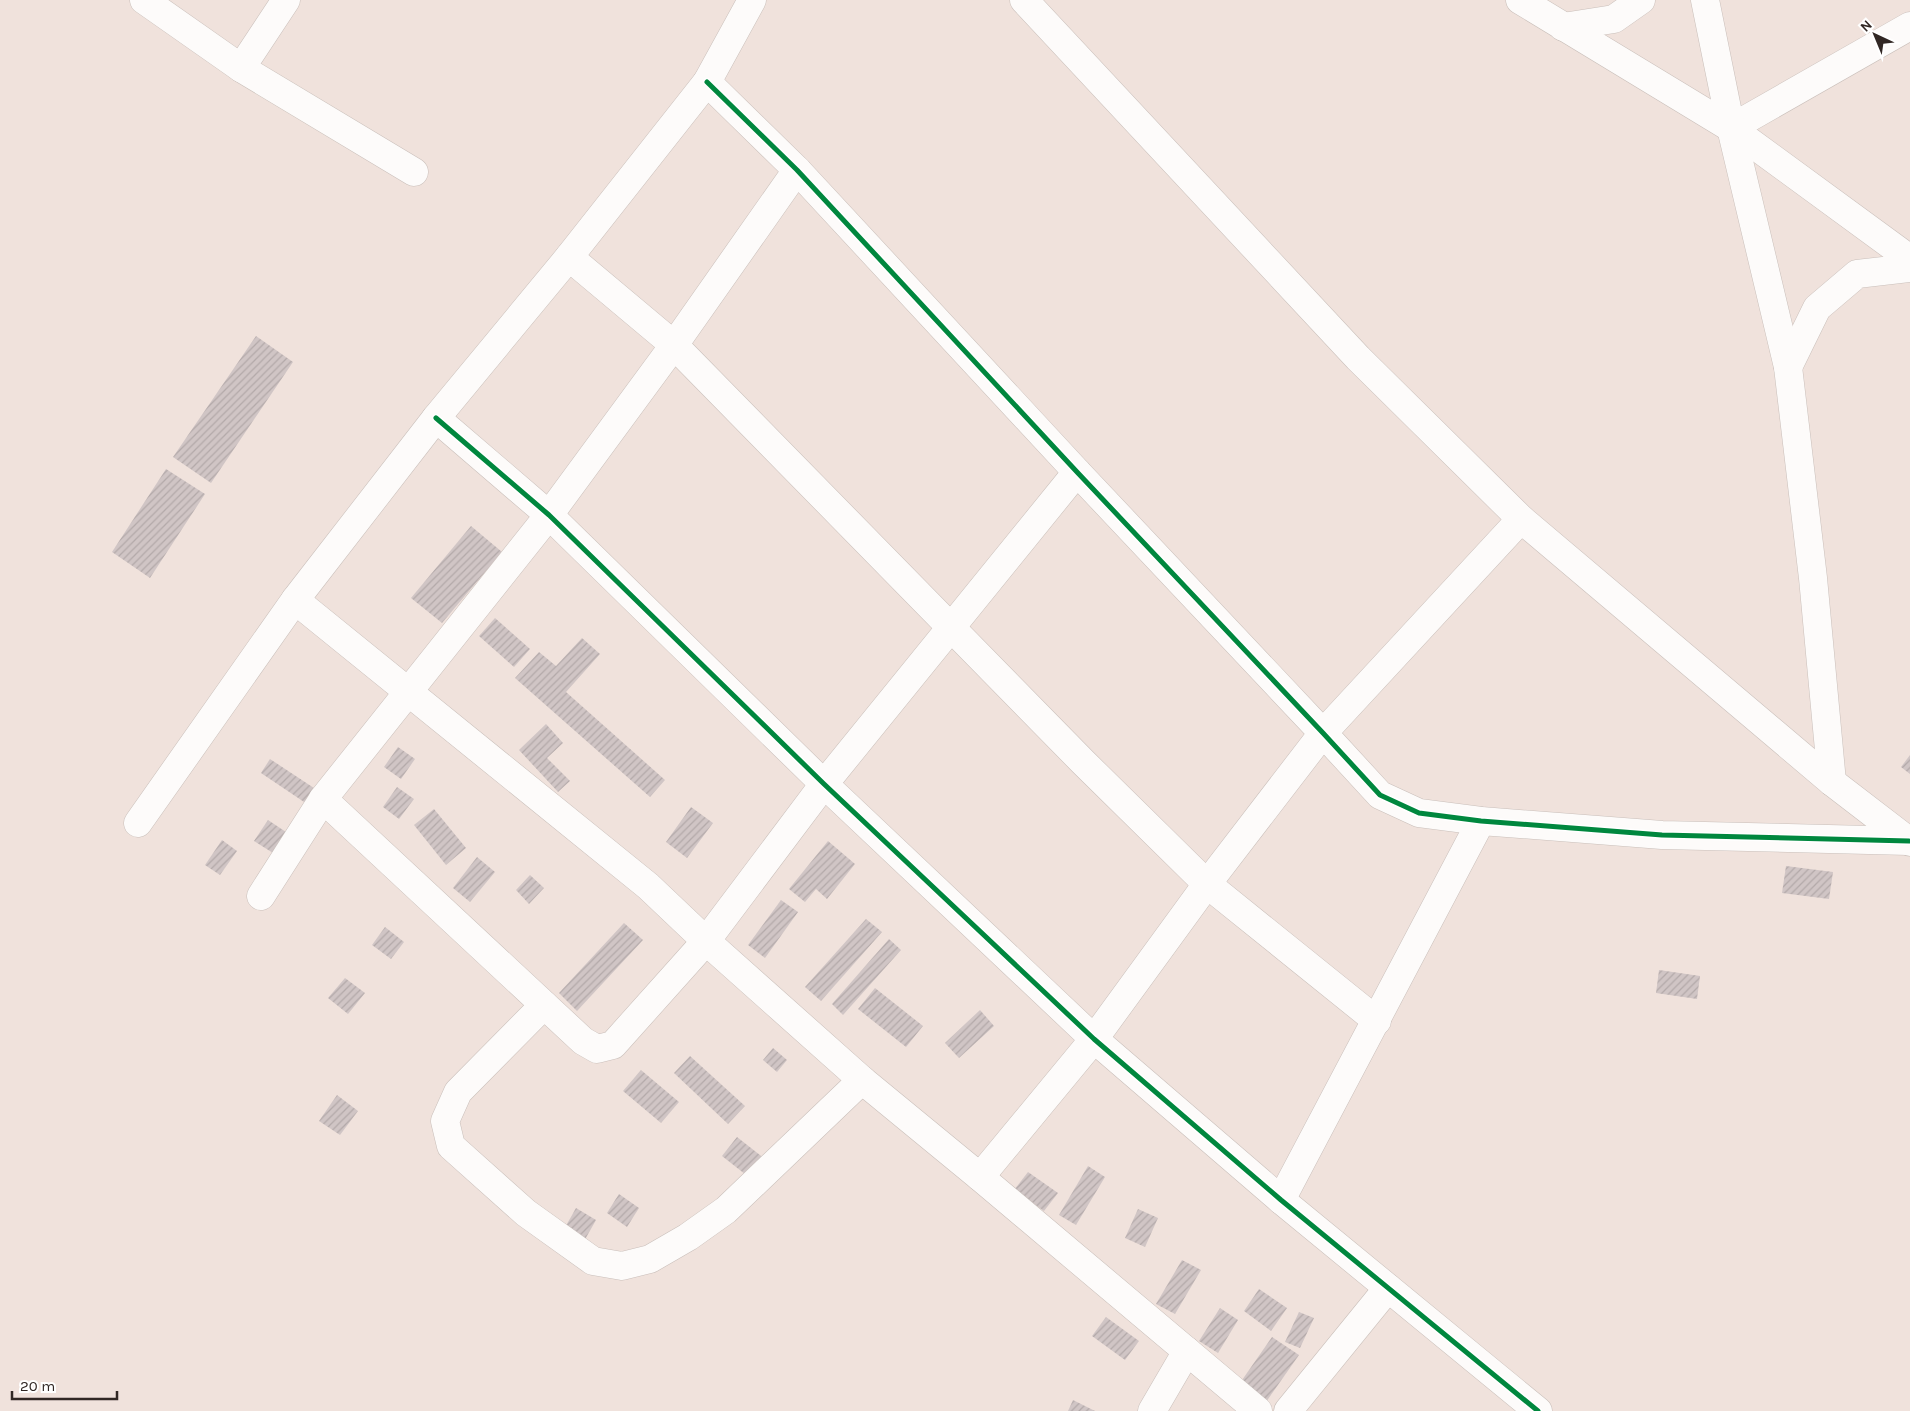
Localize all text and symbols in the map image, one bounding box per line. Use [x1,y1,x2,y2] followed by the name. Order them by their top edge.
[1850,10,1900,60] north arrow
[1857,16,1876,36] text: N
[12,1368,118,1400] scale bar
[20,1377,55,1395] text: 20 m

